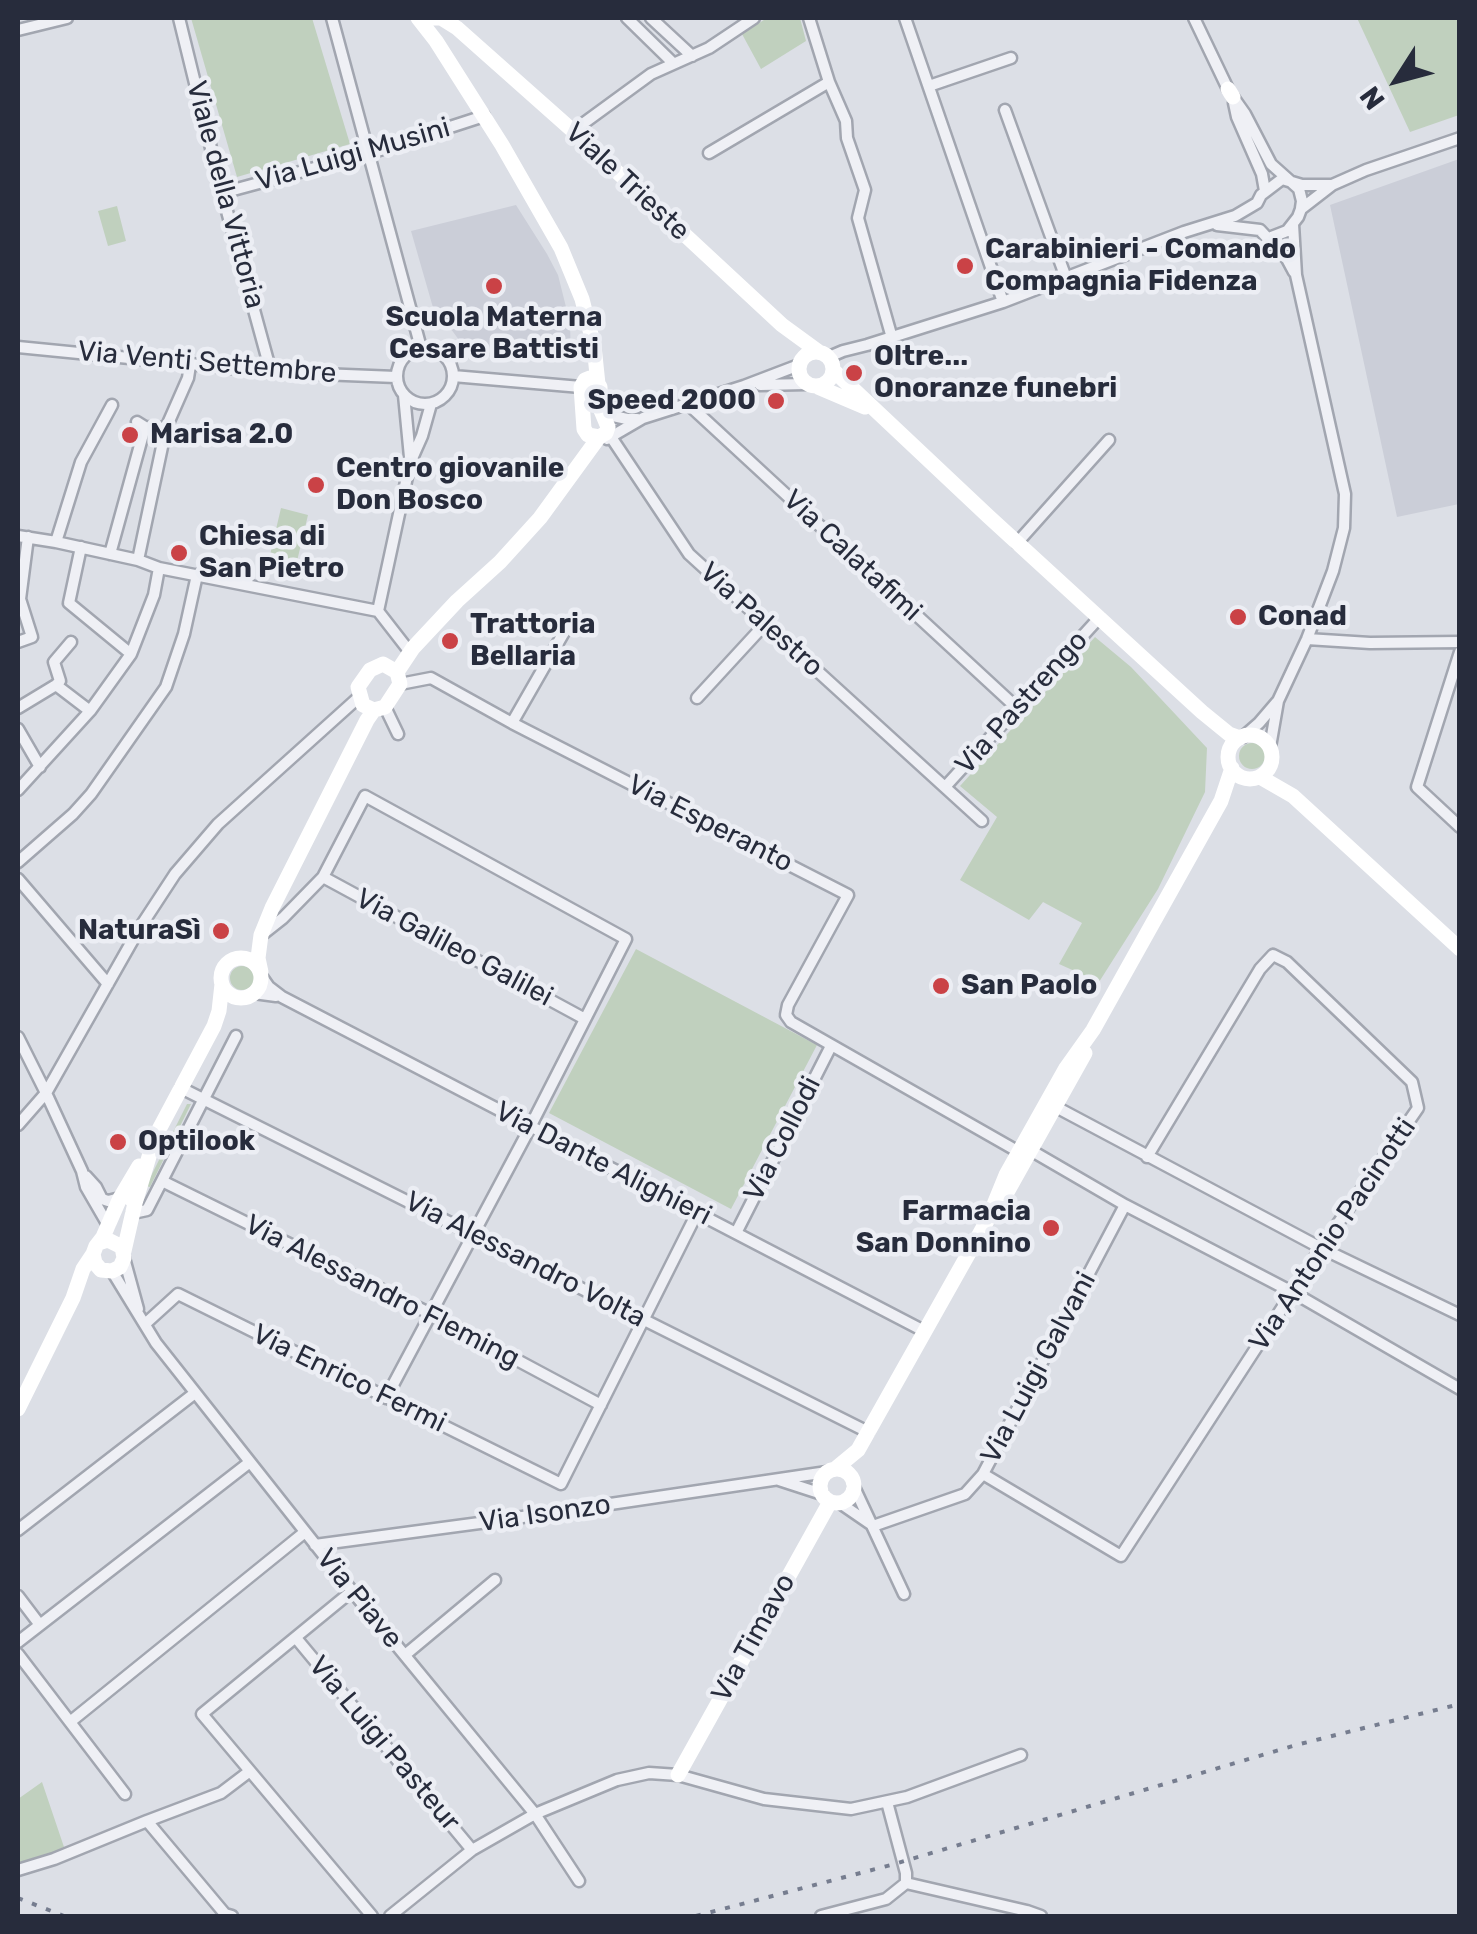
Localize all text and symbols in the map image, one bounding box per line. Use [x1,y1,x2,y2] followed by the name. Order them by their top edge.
[1347,30,1447,130] north arrow
[178,78,272,312] street label: Viale della Vittoria
[1353,80,1392,116] text: N
[252,111,454,199] street label: Via Luigi Musini
[558,116,696,248] street label: Viale Trieste
[985,233,1296,299] place label: Carabinieri - Comando Compagnia Fidenza
[954,255,976,277] marker: Carabinieri - Comando Compagnia Fidenza
[483,275,505,297] marker: Scuola Materna Cesare Battisti
[385,301,603,367] place label: Scuola Materna Cesare Battisti
[76,335,338,391] street label: Via Venti Settembre
[874,340,1117,406] place label: Oltre... Onoranze funebri
[843,362,865,384] marker: Oltre... Onoranze funebri
[588,384,756,418] place label: Speed 2000
[765,390,787,412] marker: Speed 2000
[150,418,293,452] place label: Marisa 2.0
[119,424,141,446] marker: Marisa 2.0
[336,452,564,518] place label: Centro giovanile Don Bosco
[305,474,327,496] marker: Centro giovanile Don Bosco
[776,483,928,629] street label: Via Calatafimi
[199,520,344,586] place label: Chiesa di San Pietro
[168,542,190,564] marker: Chiesa di San Pietro
[692,556,830,684] street label: Via Palestro
[1258,600,1347,634] place label: Conad
[1227,606,1249,628] marker: Conad
[470,608,596,674] place label: Trattoria Bellaria
[949,624,1095,782] street label: Via Pastrengo
[439,630,461,652] marker: Trattoria Bellaria
[622,768,798,880] street label: Via Esperanto
[350,882,558,1014] street label: Via Galileo Galilei
[78,914,201,948] place label: NaturaSì
[210,920,232,942] marker: NaturaSì
[961,969,1097,1003] place label: San Paolo
[930,975,952,997] marker: San Paolo
[737,1071,829,1207] street label: Via Collodi
[489,1095,717,1233] street label: Via Dante Alighieri
[1243,1112,1423,1358] street label: Via Antonio Pacinotti
[138,1125,255,1159] place label: Optilook
[107,1131,129,1153] marker: Optilook
[399,1185,651,1335] street label: Via Alessandro Volta
[856,1195,1031,1261] place label: Farmacia San Donnino
[239,1208,525,1376] street label: Via Alessandro Fleming
[1040,1217,1062,1239] marker: Farmacia San Donnino
[974,1266,1104,1470] street label: Via Luigi Galvani
[247,1318,451,1440] street label: Via Enrico Fermi
[477,1488,613,1540] street label: Via Isonzo
[309,1543,409,1655] street label: Via Piave
[705,1568,803,1708] street label: Via Timavo
[301,1650,467,1838] street label: Via Luigi Pasteur

